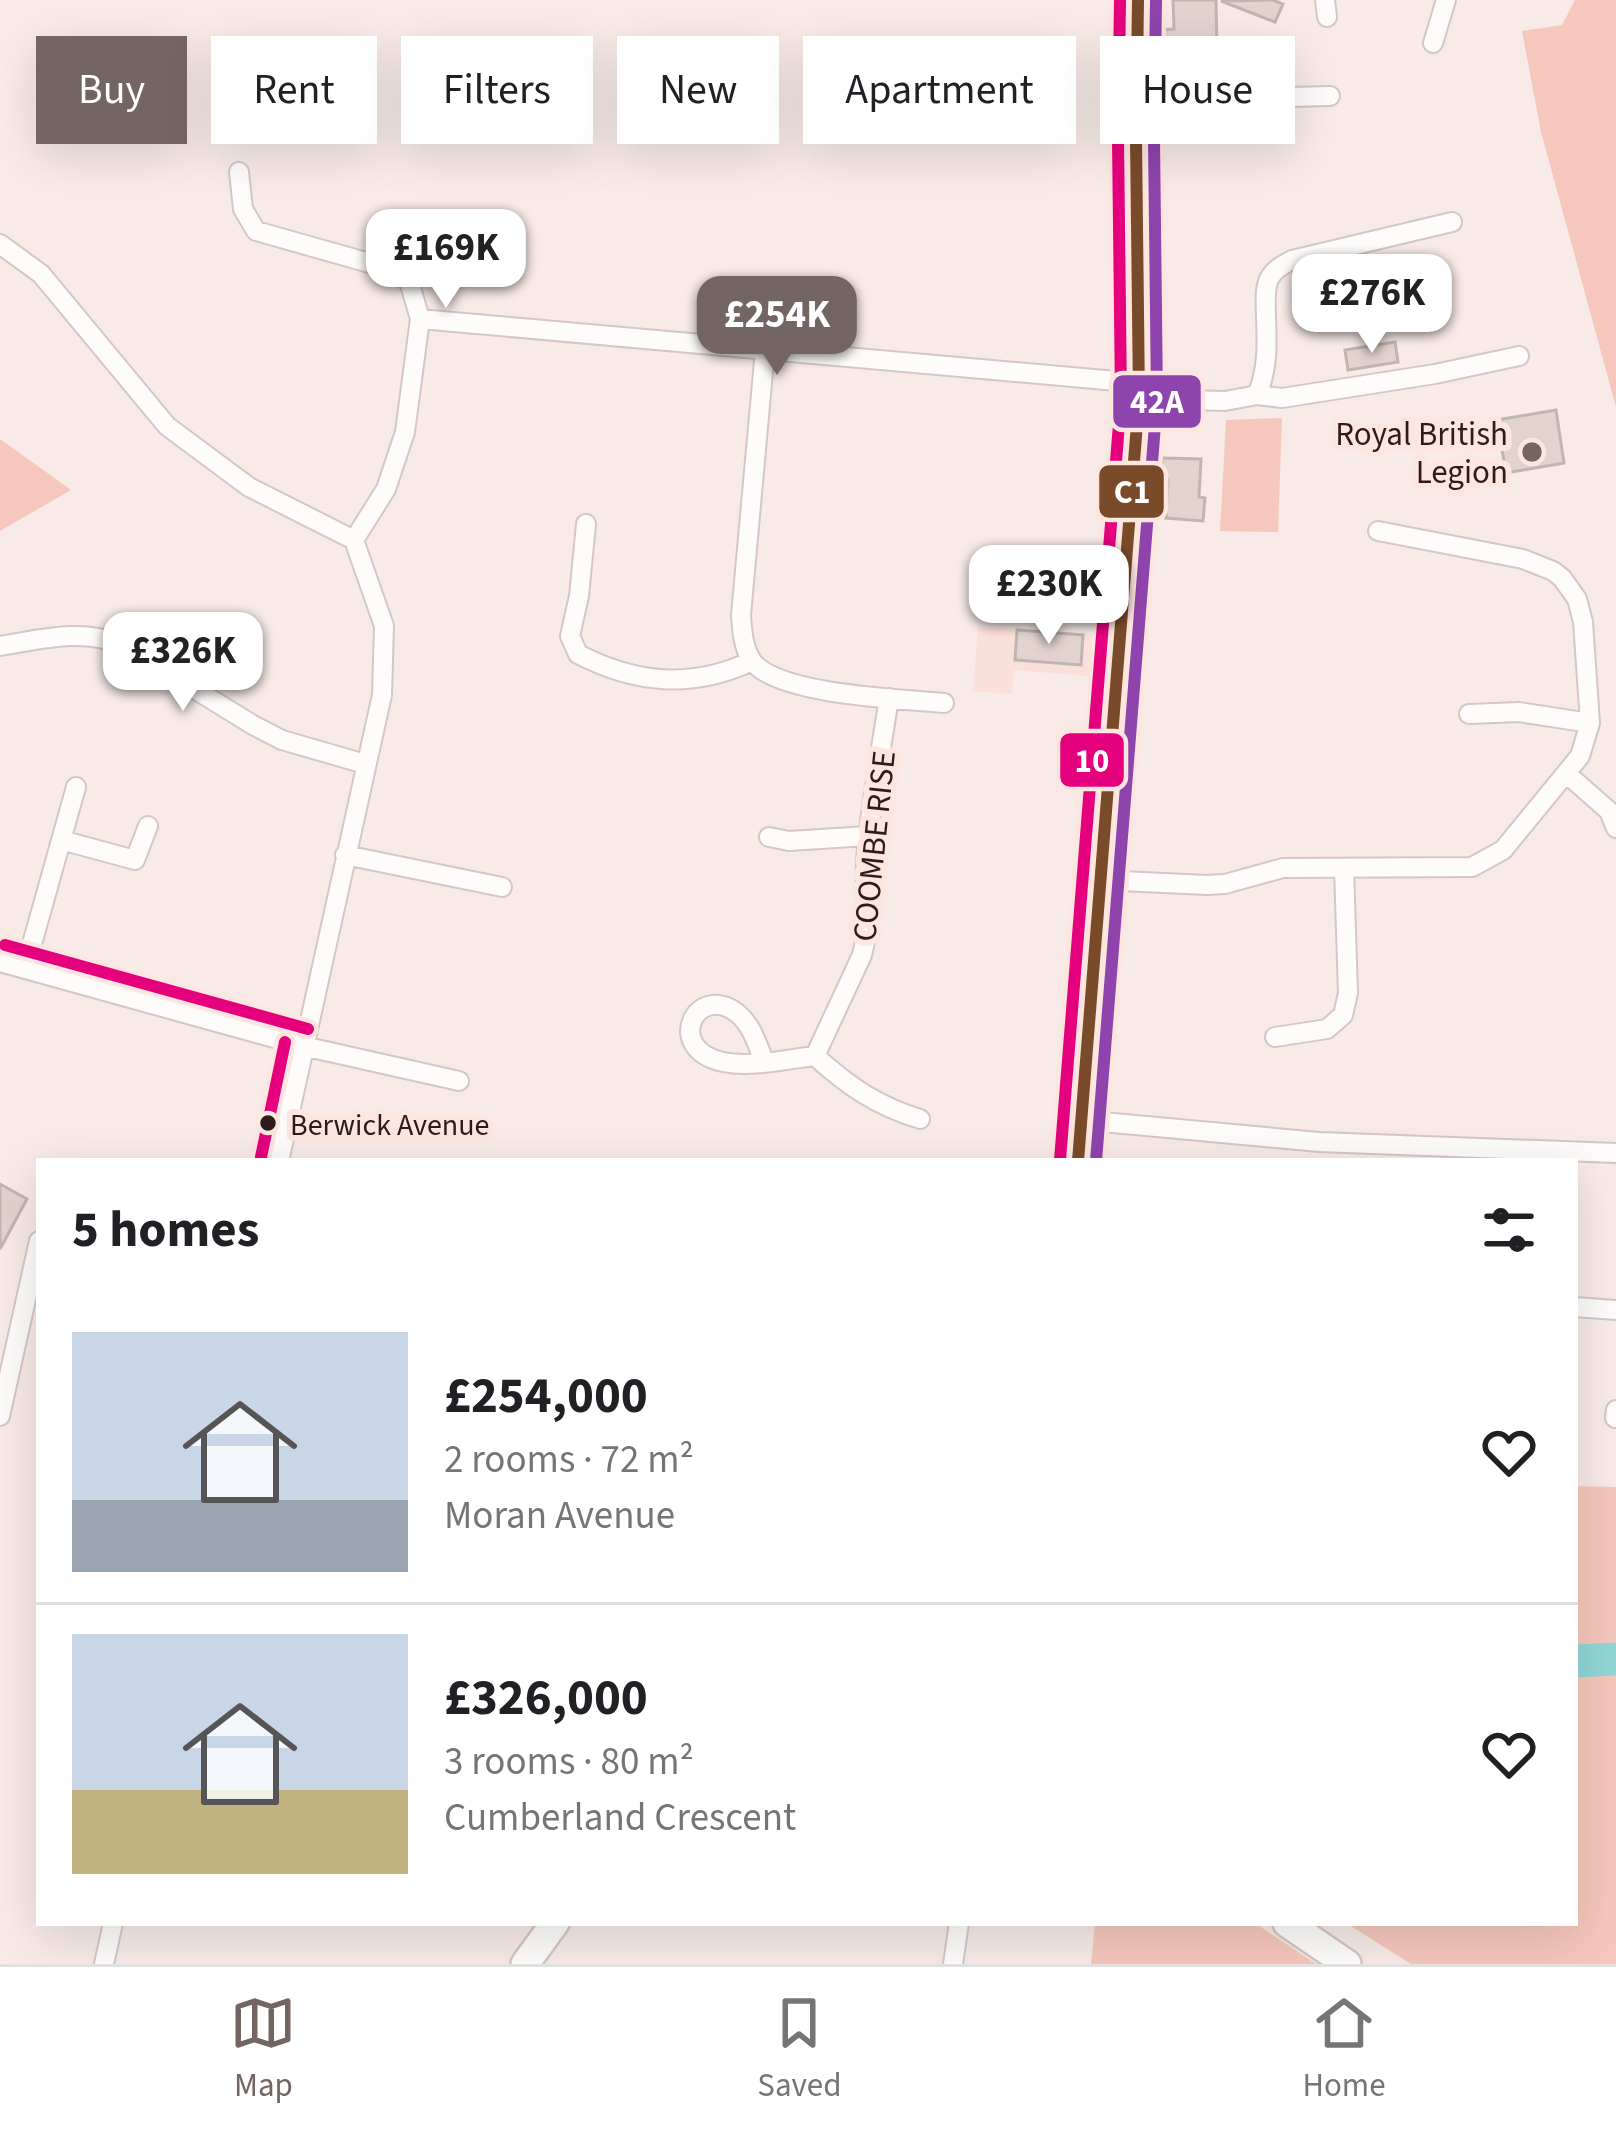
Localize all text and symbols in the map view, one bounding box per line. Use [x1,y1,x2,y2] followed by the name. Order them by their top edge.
[36,36,187,144] chip: Buy
[211,36,377,144] chip: Rent
[401,36,593,144] chip: Filters
[617,36,779,144] chip: New
[803,36,1076,144] chip: Apartment
[1100,36,1295,144] chip: House
[362,209,530,311] pin: £169K
[393,220,499,276] text: £169K
[1288,254,1456,356] pin: £276K
[1319,265,1425,321] text: £276K
[693,276,861,378] pin: £254K
[724,287,830,343] text: £254K
[1111,373,1203,430] line badge: 42A
[1130,379,1185,426] text: 42A
[1335,411,1508,496] place label: Royal British Legion
[1519,439,1545,465] marker: Royal British Legion
[1097,463,1166,520] line badge: C1
[1114,469,1150,516] text: C1
[965,545,1133,647] pin: £230K
[996,556,1102,612] text: £230K
[99,612,267,714] pin: £326K
[130,623,236,679] text: £326K
[1058,731,1126,789] line badge: 10
[1075,738,1109,785] text: 10
[841,748,908,944] street label: COOMBE RISE
[290,1104,489,1147] place label: Berwick Avenue
[257,1112,279,1134] marker: Berwick Avenue
[72,1194,259,1266] text: 5 homes
[1476,1197,1542,1263] icon: filters
[444,1360,648,1432] text: £254,000
[168,1380,312,1524] icon: home
[1476,1419,1542,1485] icon: heart
[444,1432,694,1488] text: 2 rooms · 72 m²
[444,1488,675,1544] text: Moran Avenue
[444,1662,648,1734] text: £326,000
[168,1682,312,1826] icon: home
[1476,1721,1542,1787] icon: heart
[444,1734,694,1790] text: 3 rooms · 80 m²
[444,1790,796,1846] text: Cumberland Crescent
[230,1990,296,2109] tab: Map
[757,1990,842,2109] tab: Saved
[1302,1990,1386,2109] tab: Home

